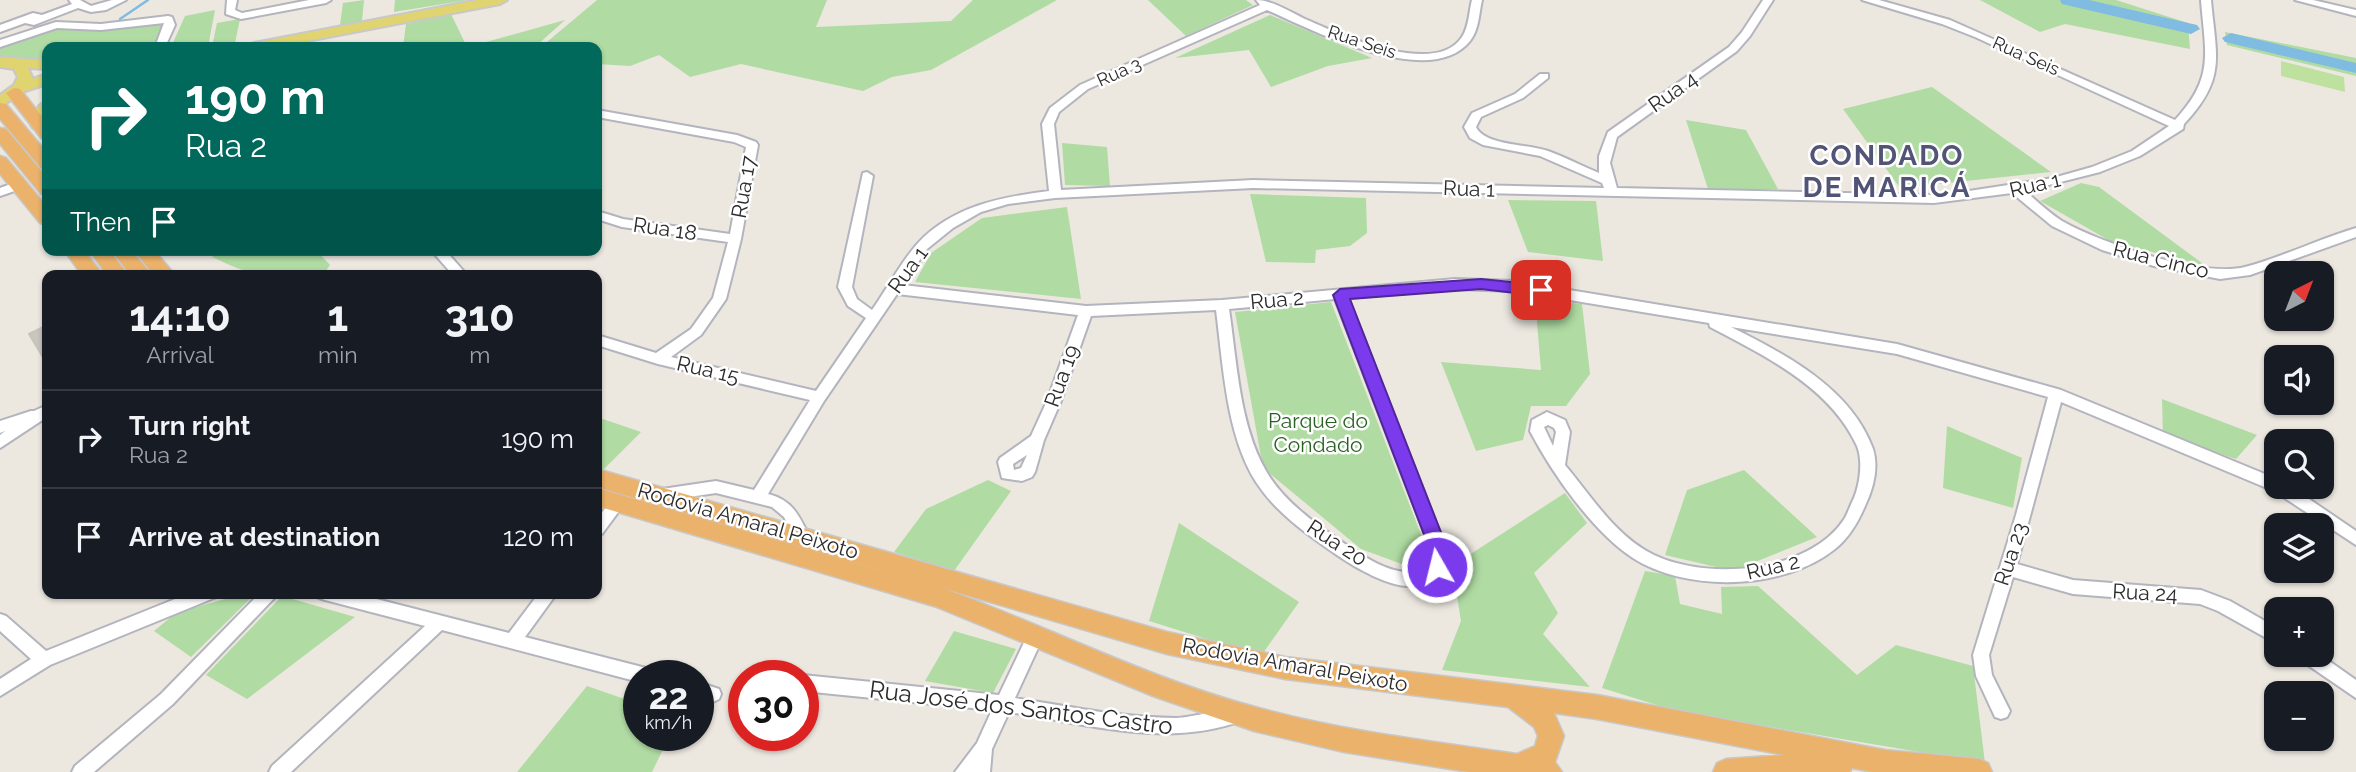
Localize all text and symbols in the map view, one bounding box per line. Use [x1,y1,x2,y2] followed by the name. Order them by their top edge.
[1325,21,1399,63] street label: Rua Seis
[1990,32,2063,80] street label: Rua Seis
[1093,53,1144,91] street label: Rua 3
[1643,66,1702,117] street label: Rua 4
[185,68,326,125] text: 190 m
[70,70,161,161] icon: right
[185,127,267,164] text: Rua 2
[1803,139,1972,204] district label: CONDADO DE MARICÁ
[726,153,761,220] street label: Rua 17
[2007,167,2063,203] street label: Rua 1
[1443,175,1495,202] street label: Rua 1
[145,203,183,241] icon: arrive
[70,207,131,237] text: Then
[632,212,699,245] street label: Rua 18
[2111,236,2212,283] street label: Rua Cinco
[882,241,933,298] street label: Rua 1
[1511,260,1571,320] pin
[2264,261,2334,331] north arrow
[2264,261,2334,751] map controls
[1522,271,1560,309] icon: arrive
[1249,285,1305,314] street label: Rua 2
[129,292,231,341] text: 14:10
[327,292,348,341] text: 1
[445,292,515,341] text: 310
[146,341,214,368] text: Arrival
[318,341,358,368] text: min
[469,341,490,368] text: m
[1039,341,1084,410] street label: Rua 19
[2264,345,2334,415] button: sound
[674,350,742,389] street label: Rua 15
[1268,408,1368,457] park label: Parque do Condado
[129,411,250,441] text: Turn right
[70,420,108,458] icon: right
[501,424,574,454] text: 190 m
[2264,429,2334,499] button: search
[129,441,188,468] text: Rua 2
[635,477,861,564] street label: Rodovia Amaral Peixoto
[2264,513,2334,583] button: layers
[1303,514,1372,571] street label: Rua 20
[70,518,108,556] icon: arrive
[1989,519,2032,589] street label: Rua 23
[129,522,380,552] text: Arrive at destination
[503,522,574,552] text: 120 m
[1400,530,1474,604] position arrow
[1744,548,1802,585] street label: Rua 2
[2112,578,2178,607] street label: Rua 24
[2264,597,2334,667] button: +
[1180,632,1410,697] street label: Rodovia Amaral Peixoto
[728,660,819,751] speed limit sign: 30
[868,674,1174,741] street label: Rua José dos Santos Castro
[649,676,688,717] text: 22
[2264,681,2334,751] button: −
[645,712,692,733] text: km/h

